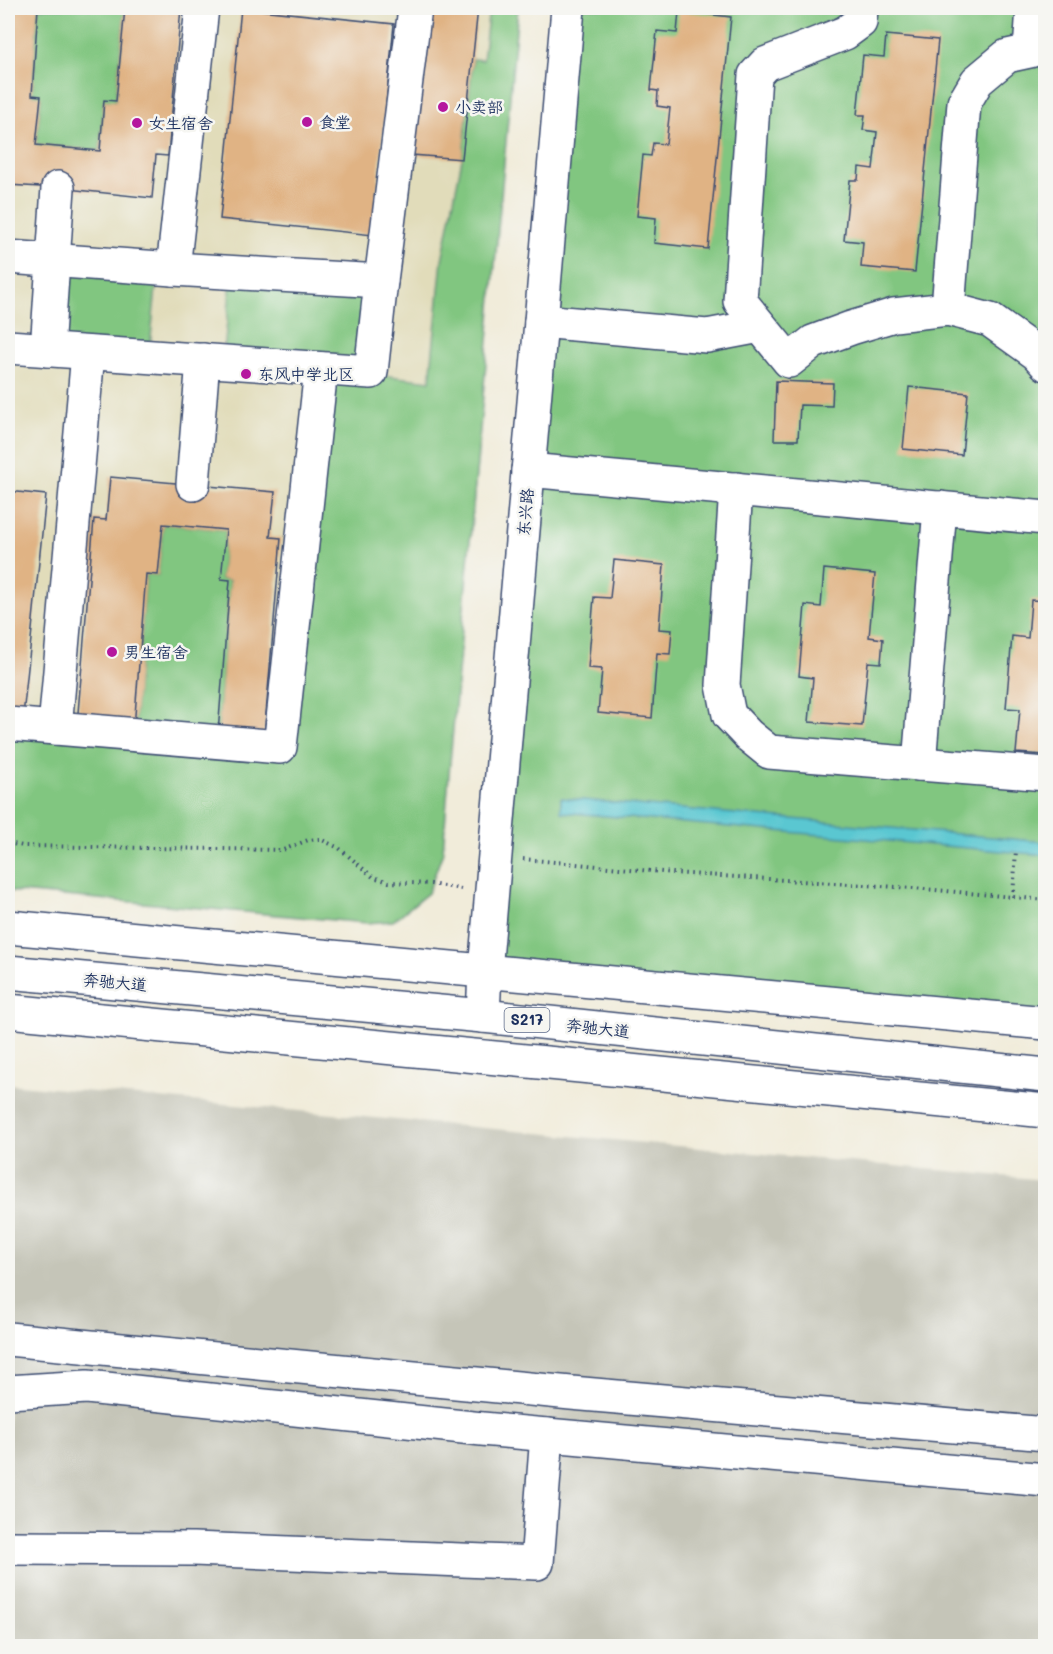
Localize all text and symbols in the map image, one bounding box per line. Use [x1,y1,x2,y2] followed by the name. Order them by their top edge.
[455,96,503,117] place label: 小卖部
[436,100,450,114] marker: 小卖部
[319,111,351,132] place label: 食堂
[149,112,213,133] place label: 女生宿舍
[300,115,314,129] marker: 食堂
[130,116,144,130] marker: 女生宿舍
[258,363,354,384] place label: 东风中学北区
[239,367,253,381] marker: 东风中学北区
[512,487,537,537] street label: 东兴路
[124,641,188,662] place label: 男生宿舍
[105,645,119,659] marker: 男生宿舍
[82,968,148,995] street label: 奔驰大道
[504,1008,550,1032] road number: S217
[565,1014,631,1041] street label: 奔驰大道

